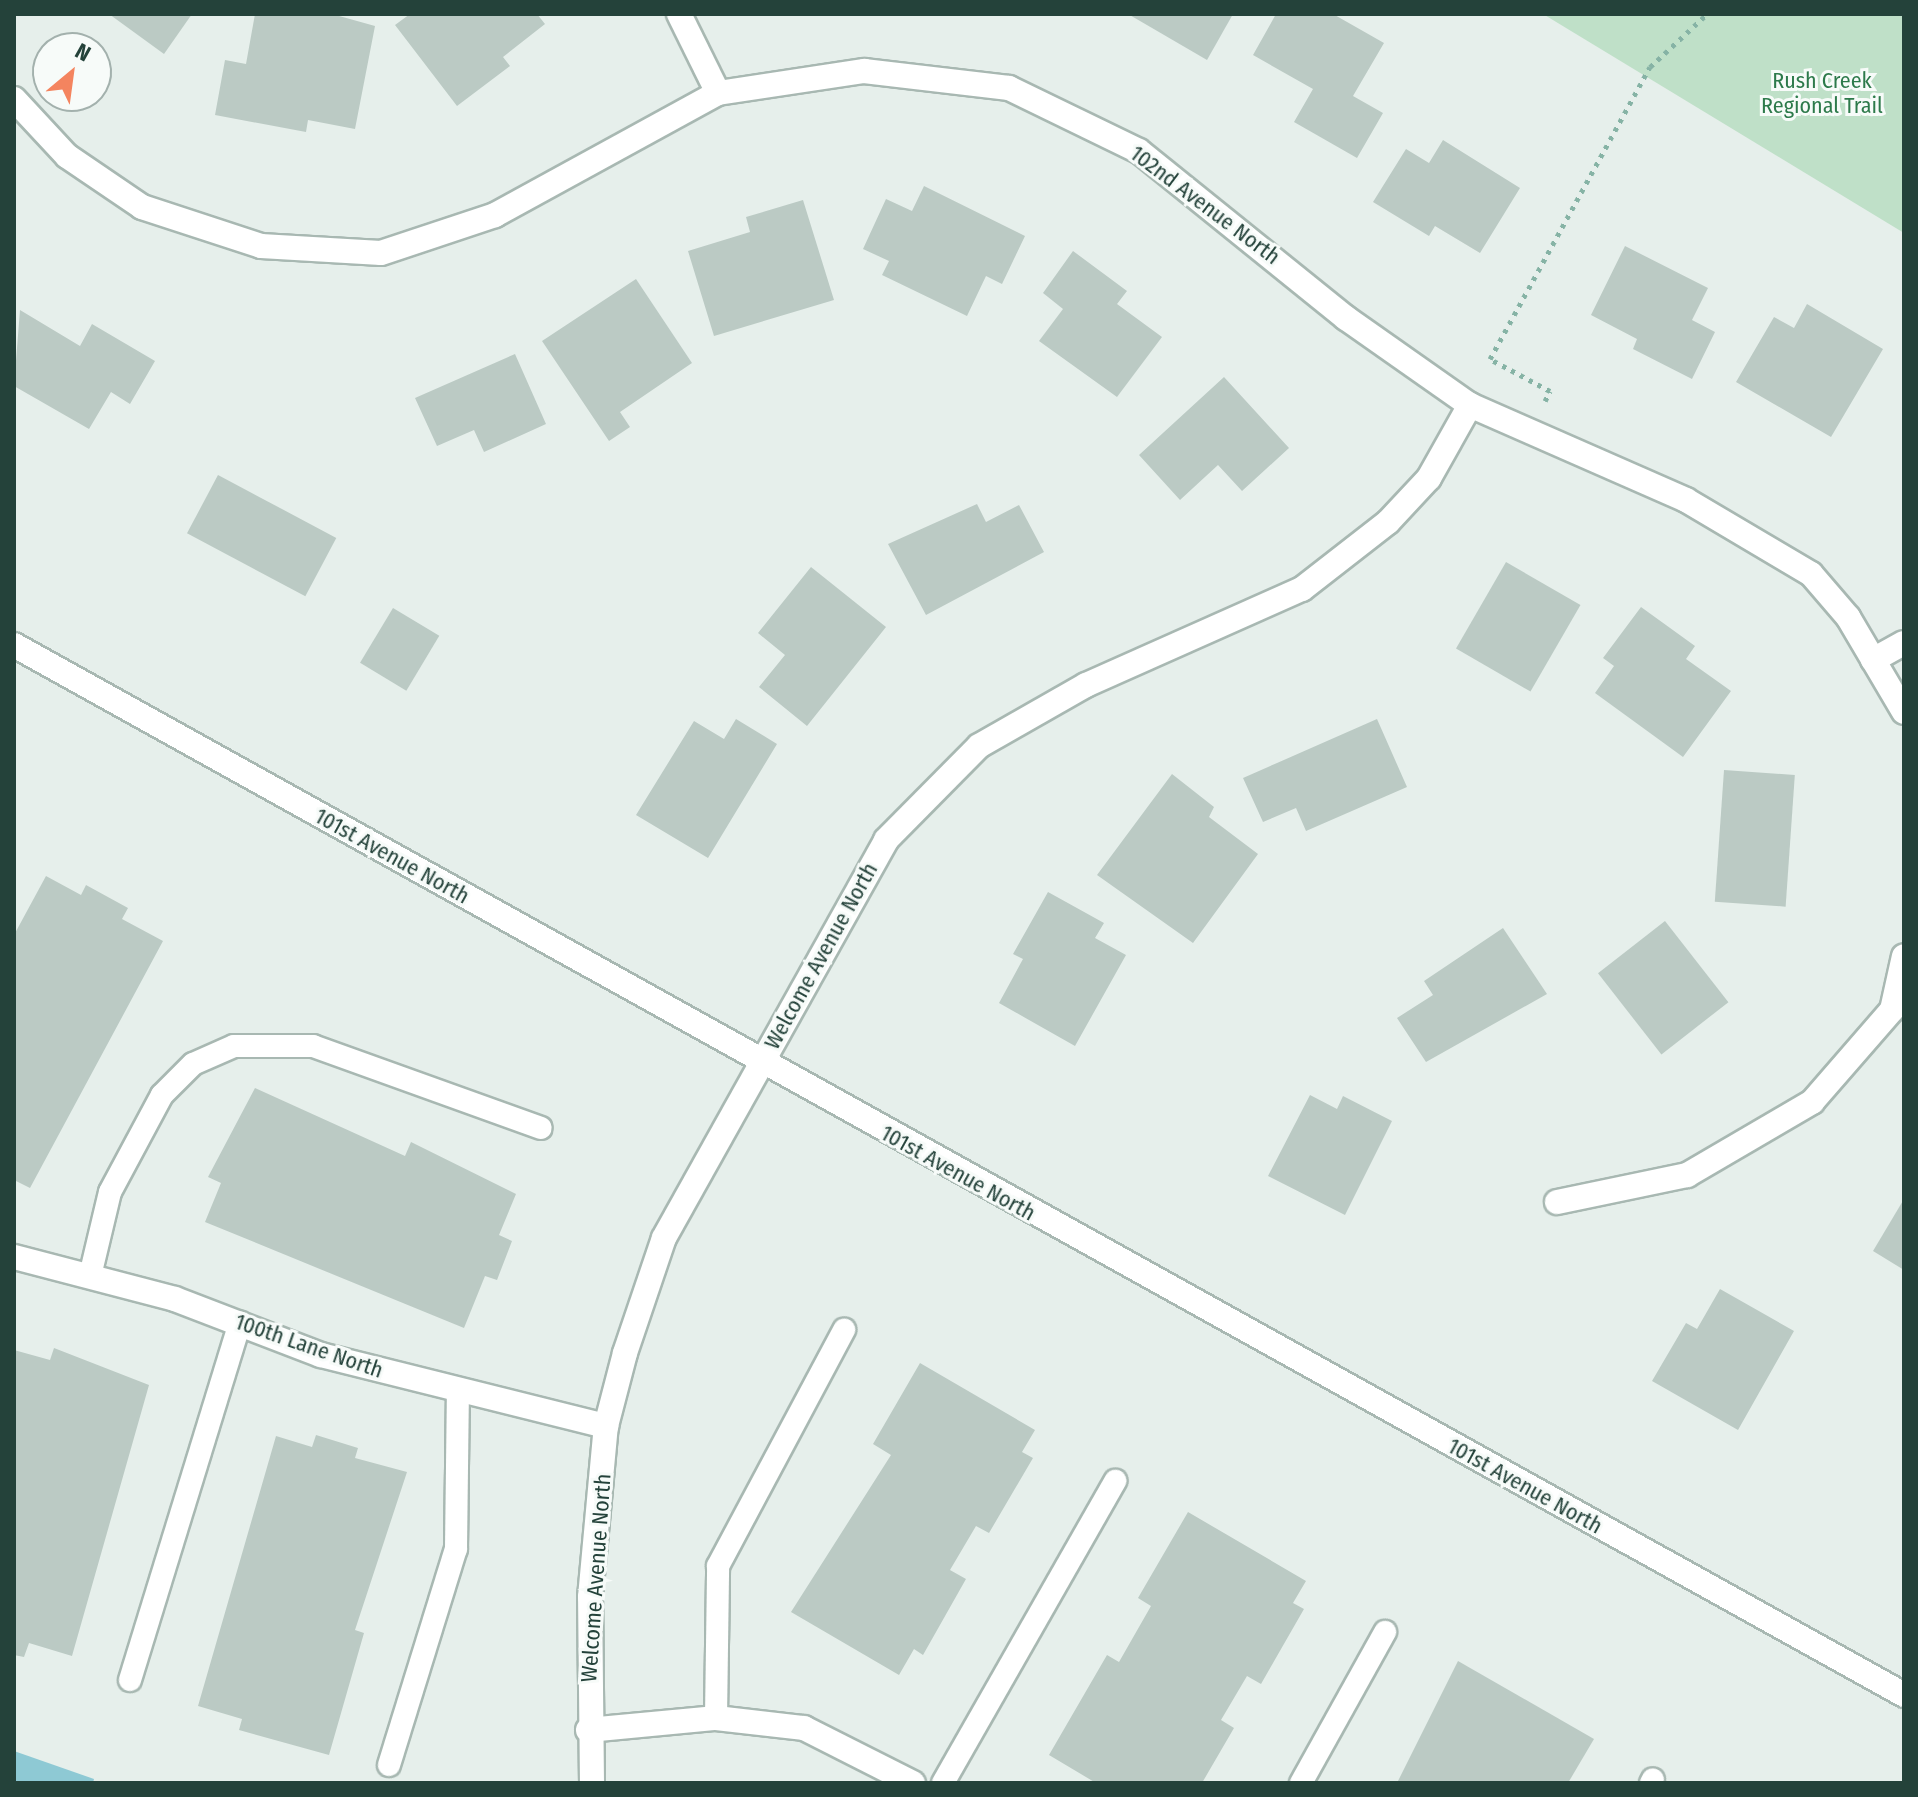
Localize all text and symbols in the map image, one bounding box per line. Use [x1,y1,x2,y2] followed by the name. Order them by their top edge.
[32,32,112,112] north arrow
[71,37,95,67] text: N
[1761,67,1883,118] park label: Rush Creek Regional Trail
[1125,140,1285,270] street label: 102nd Avenue North
[310,803,474,909] street label: 101st Avenue North
[759,858,883,1054] street label: Welcome Avenue North
[876,1120,1040,1226] street label: 101st Avenue North
[231,1308,387,1384] street label: 100th Lane North
[1443,1433,1607,1539] street label: 101st Avenue North
[576,1473,616,1683] street label: Welcome Avenue North

